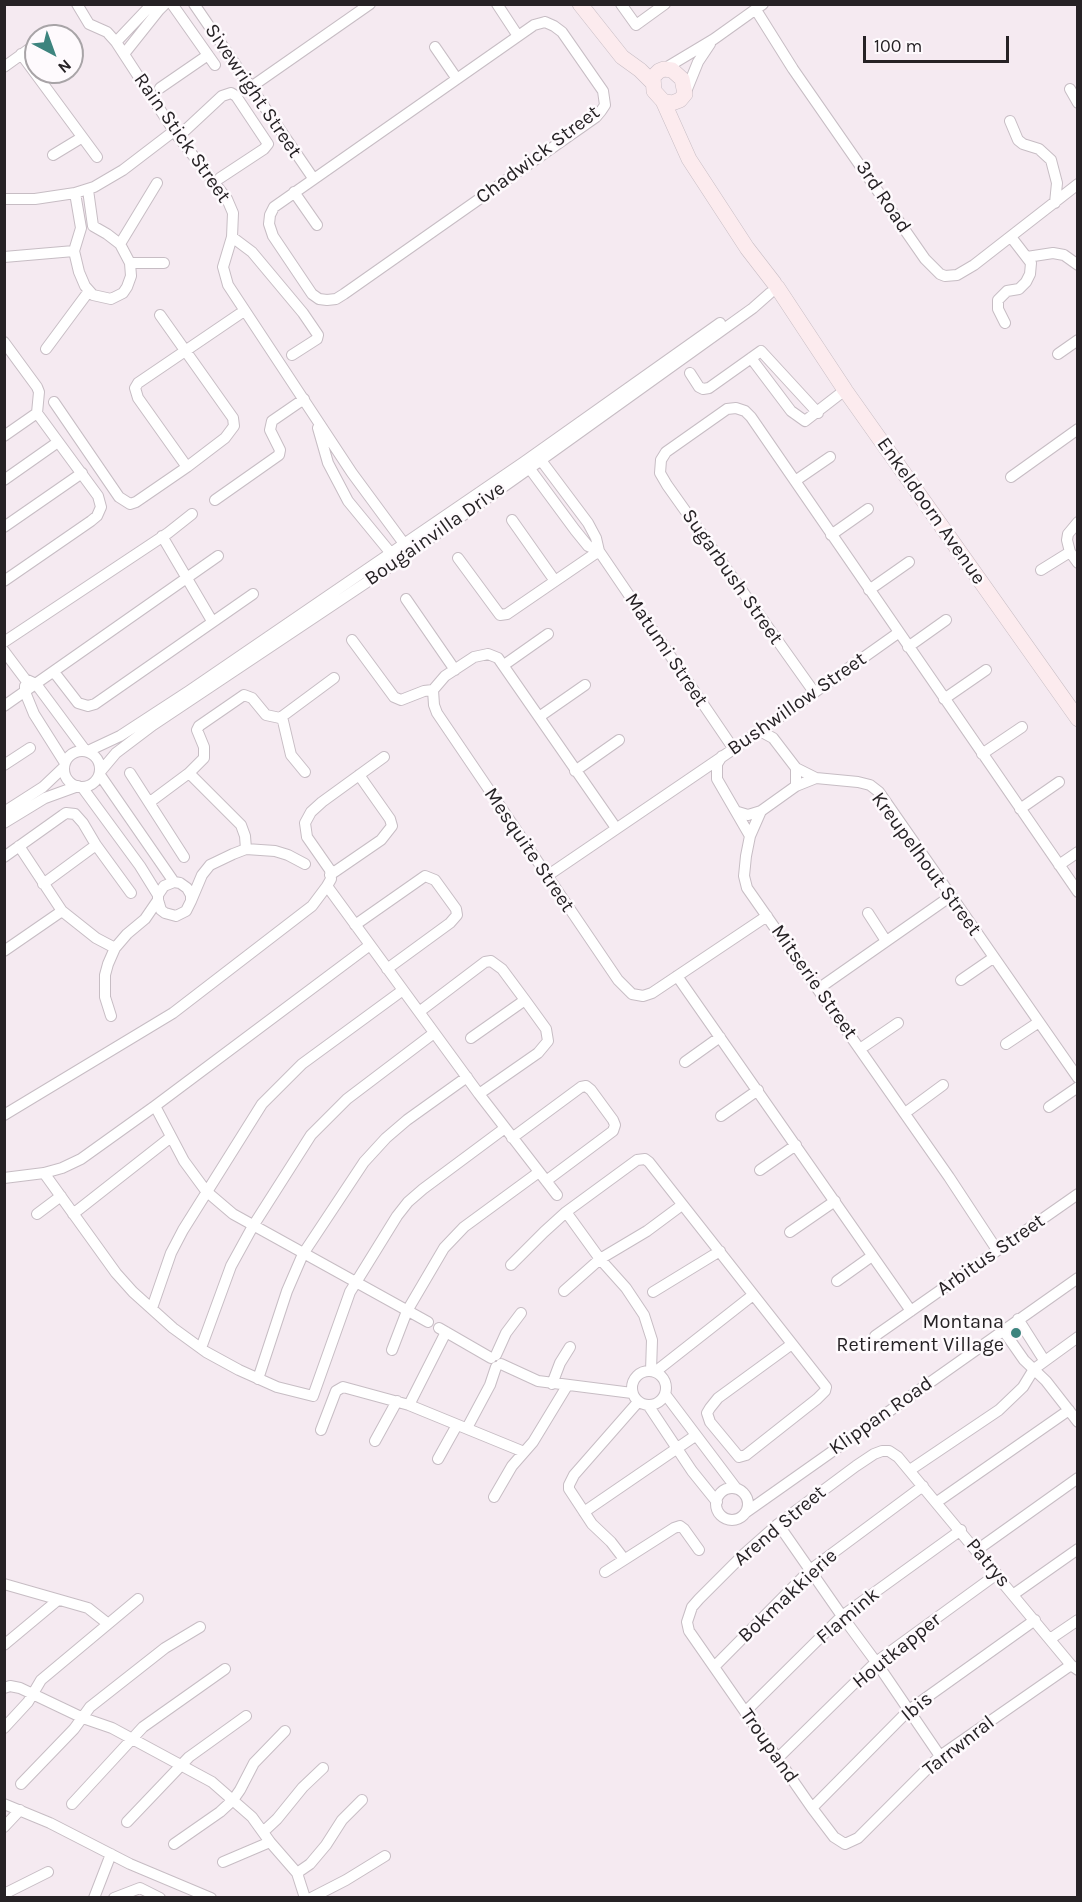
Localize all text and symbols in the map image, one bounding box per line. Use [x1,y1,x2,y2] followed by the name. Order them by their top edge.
[199,19,307,163] street label: Sivewright Street
[24,24,84,84] north arrow
[866,24,1012,62] scale bar
[874,35,922,57] text: 100 m
[54,56,75,77] text: N
[128,69,236,207] street label: Rain Stick Street
[471,101,605,209] street label: Chadwick Street
[850,156,916,238] street label: 3rd Road
[871,433,991,589] street label: Enkeldoorn Avenue
[360,477,510,591] street label: Bougainvilla Drive
[676,505,788,649] street label: Sugarbush Street
[619,589,713,711] street label: Matumi Street
[723,647,871,761] street label: Bushwillow Street
[479,783,579,917] street label: Mesquite Street
[866,788,986,940] street label: Kreupelhout Street
[766,920,862,1044] street label: Mitserie Street
[932,1209,1050,1301] street label: Arbitus Street
[836,1310,1004,1357] place label: Montana Retirement Village
[1009,1326,1023,1340] marker: Montana Retirement Village
[825,1371,937,1461] street label: Klippan Road
[729,1481,831,1571] street label: Arend Street
[961,1534,1015,1592] street label: Patrys
[734,1544,842,1648] street label: Bokmakkierie
[812,1583,884,1649] street label: Flamink
[848,1608,946,1694] street label: Houtkapper
[896,1687,938,1727] street label: Ibis
[735,1704,803,1788] street label: Troupand
[918,1711,1000,1781] street label: Tarrwnral

